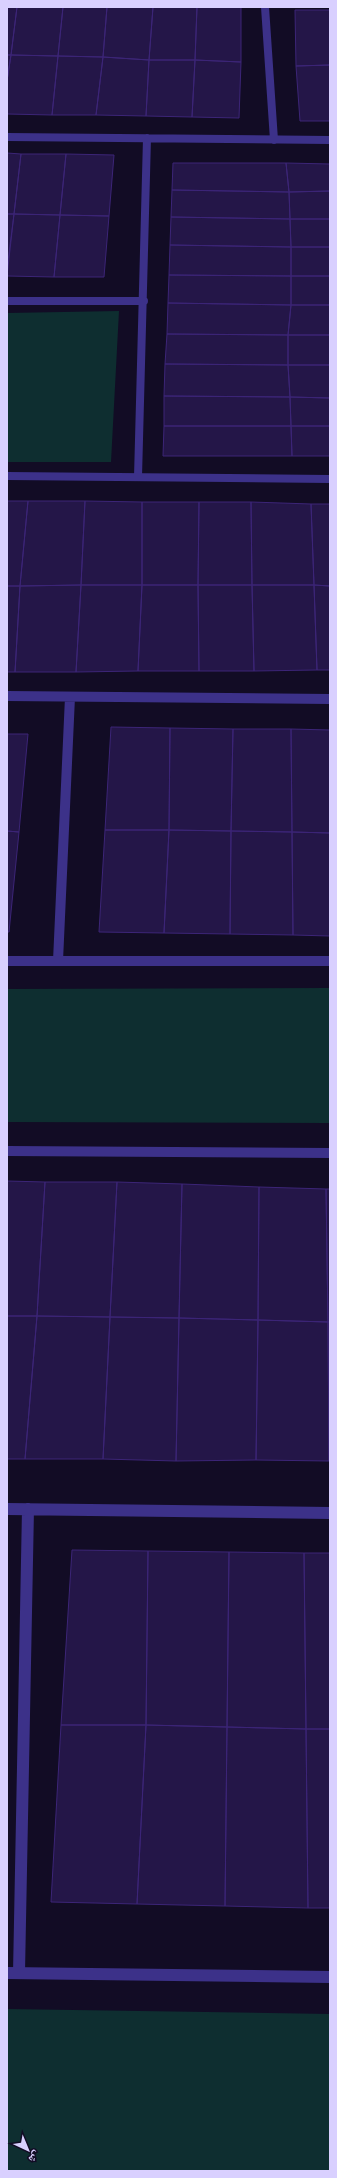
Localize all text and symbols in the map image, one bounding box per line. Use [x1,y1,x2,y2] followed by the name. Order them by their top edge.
[8,2130,48,2170] north arrow
[25,2147,44,2167] text: ش

